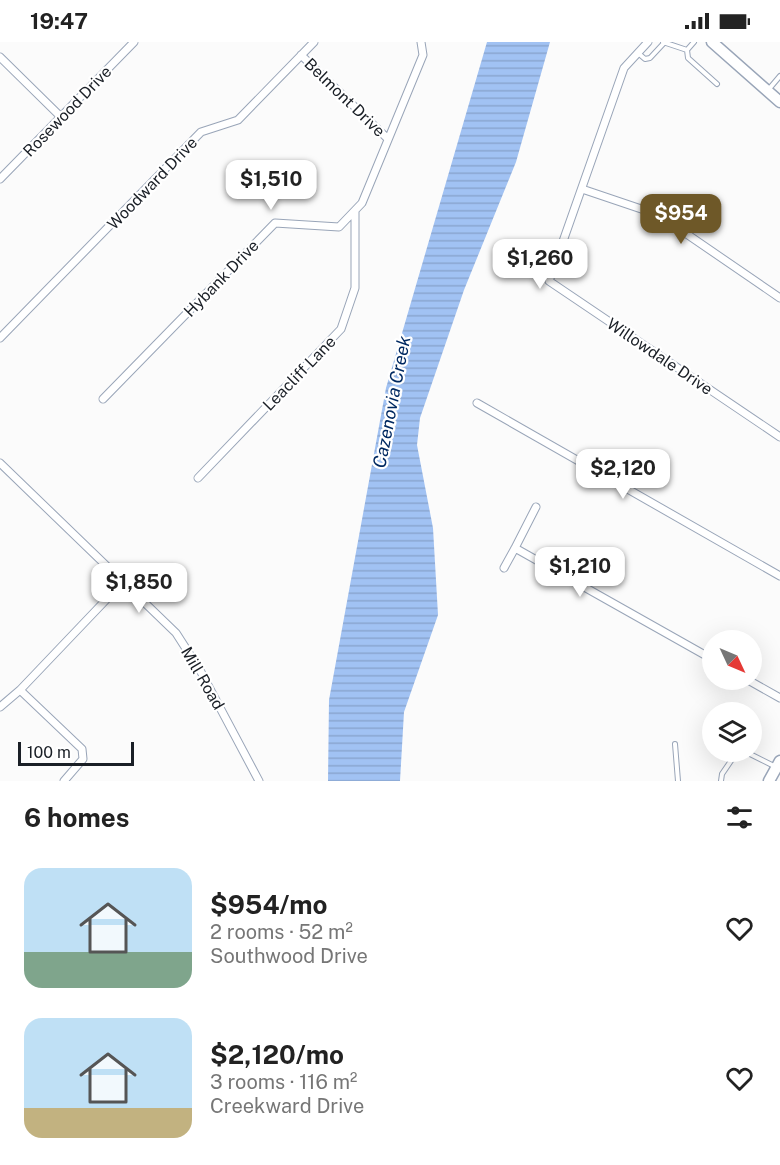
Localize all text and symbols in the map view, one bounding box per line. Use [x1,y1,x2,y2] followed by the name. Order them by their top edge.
[30,8,88,34] text: 19:47
[300,54,389,141] street label: Belmont Drive
[19,62,115,161] street label: Rosewood Drive
[103,133,201,234] street label: Woodward Drive
[222,160,320,211] pin: $1,510
[240,167,302,191] text: $1,510
[645,194,717,245] pin: $954
[654,201,708,225] text: $954
[180,236,263,321] street label: Hybank Drive
[491,239,589,290] pin: $1,260
[507,246,573,270] text: $1,260
[603,314,716,399] street label: Willowdale Drive
[259,332,340,415] street label: Leacliff Lane
[368,334,415,470] water label: Cazenovia Creek
[574,449,672,500] pin: $2,120
[590,456,656,480] text: $2,120
[531,547,629,598] pin: $1,210
[549,554,611,578] text: $1,210
[90,563,188,614] pin: $1,850
[105,570,173,594] text: $1,850
[702,630,762,690] north arrow
[702,630,762,762] map controls
[177,643,228,713] street label: Mill Road
[702,702,762,762] button: layers
[18,739,134,766] scale bar
[27,743,71,762] text: 100 m
[723,801,756,834] icon: filters
[24,802,129,833] text: 6 homes
[210,889,328,920] text: $954/mo
[72,892,144,964] icon: home
[723,912,756,945] icon: heart
[210,920,353,944] text: 2 rooms · 52 m²
[210,944,368,968] text: Southwood Drive
[210,1039,344,1070] text: $2,120/mo
[72,1042,144,1114] icon: home
[723,1062,756,1095] icon: heart
[210,1070,357,1094] text: 3 rooms · 116 m²
[210,1094,364,1118] text: Creekward Drive

